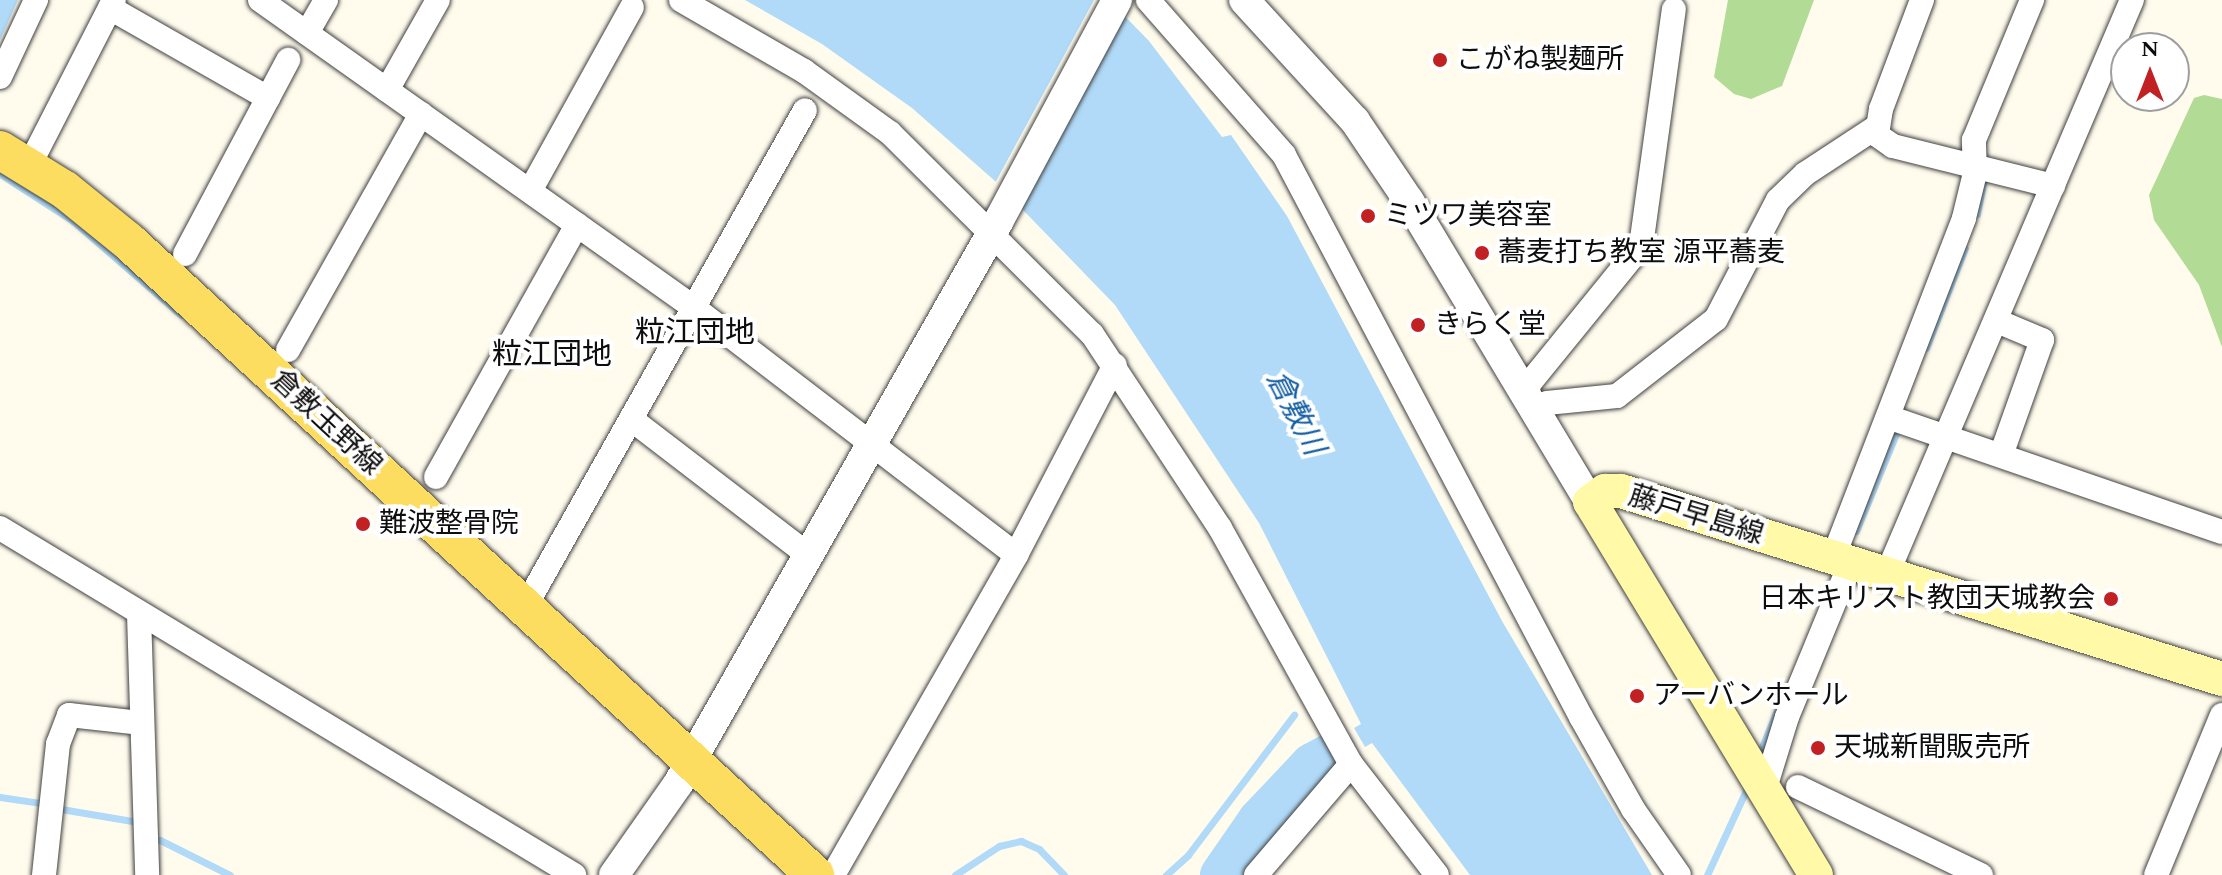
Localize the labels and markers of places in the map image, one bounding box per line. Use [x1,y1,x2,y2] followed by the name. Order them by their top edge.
[1456,43,1624,77] place label: こがね製麺所
[1431,51,1449,69] marker: こがね製麺所
[1384,199,1552,233] place label: ミツワ美容室
[1359,207,1377,225] marker: ミツワ美容室
[1498,236,1785,270] place label: 蕎麦打ち教室 源平蕎麦
[1473,244,1491,262] marker: 蕎麦打ち教室 源平蕎麦
[1434,308,1546,342] place label: きらく堂
[1409,316,1427,334] marker: きらく堂
[379,507,519,541] place label: 難波整骨院
[354,515,372,533] marker: 難波整骨院
[1759,582,2095,616] place label: 日本キリスト教団天城教会
[2102,590,2120,608] marker: 日本キリスト教団天城教会
[1653,679,1847,713] place label: アーバンホール
[1628,687,1646,705] marker: アーバンホール
[1834,731,2030,765] place label: 天城新聞販売所
[1809,739,1827,757] marker: 天城新聞販売所

